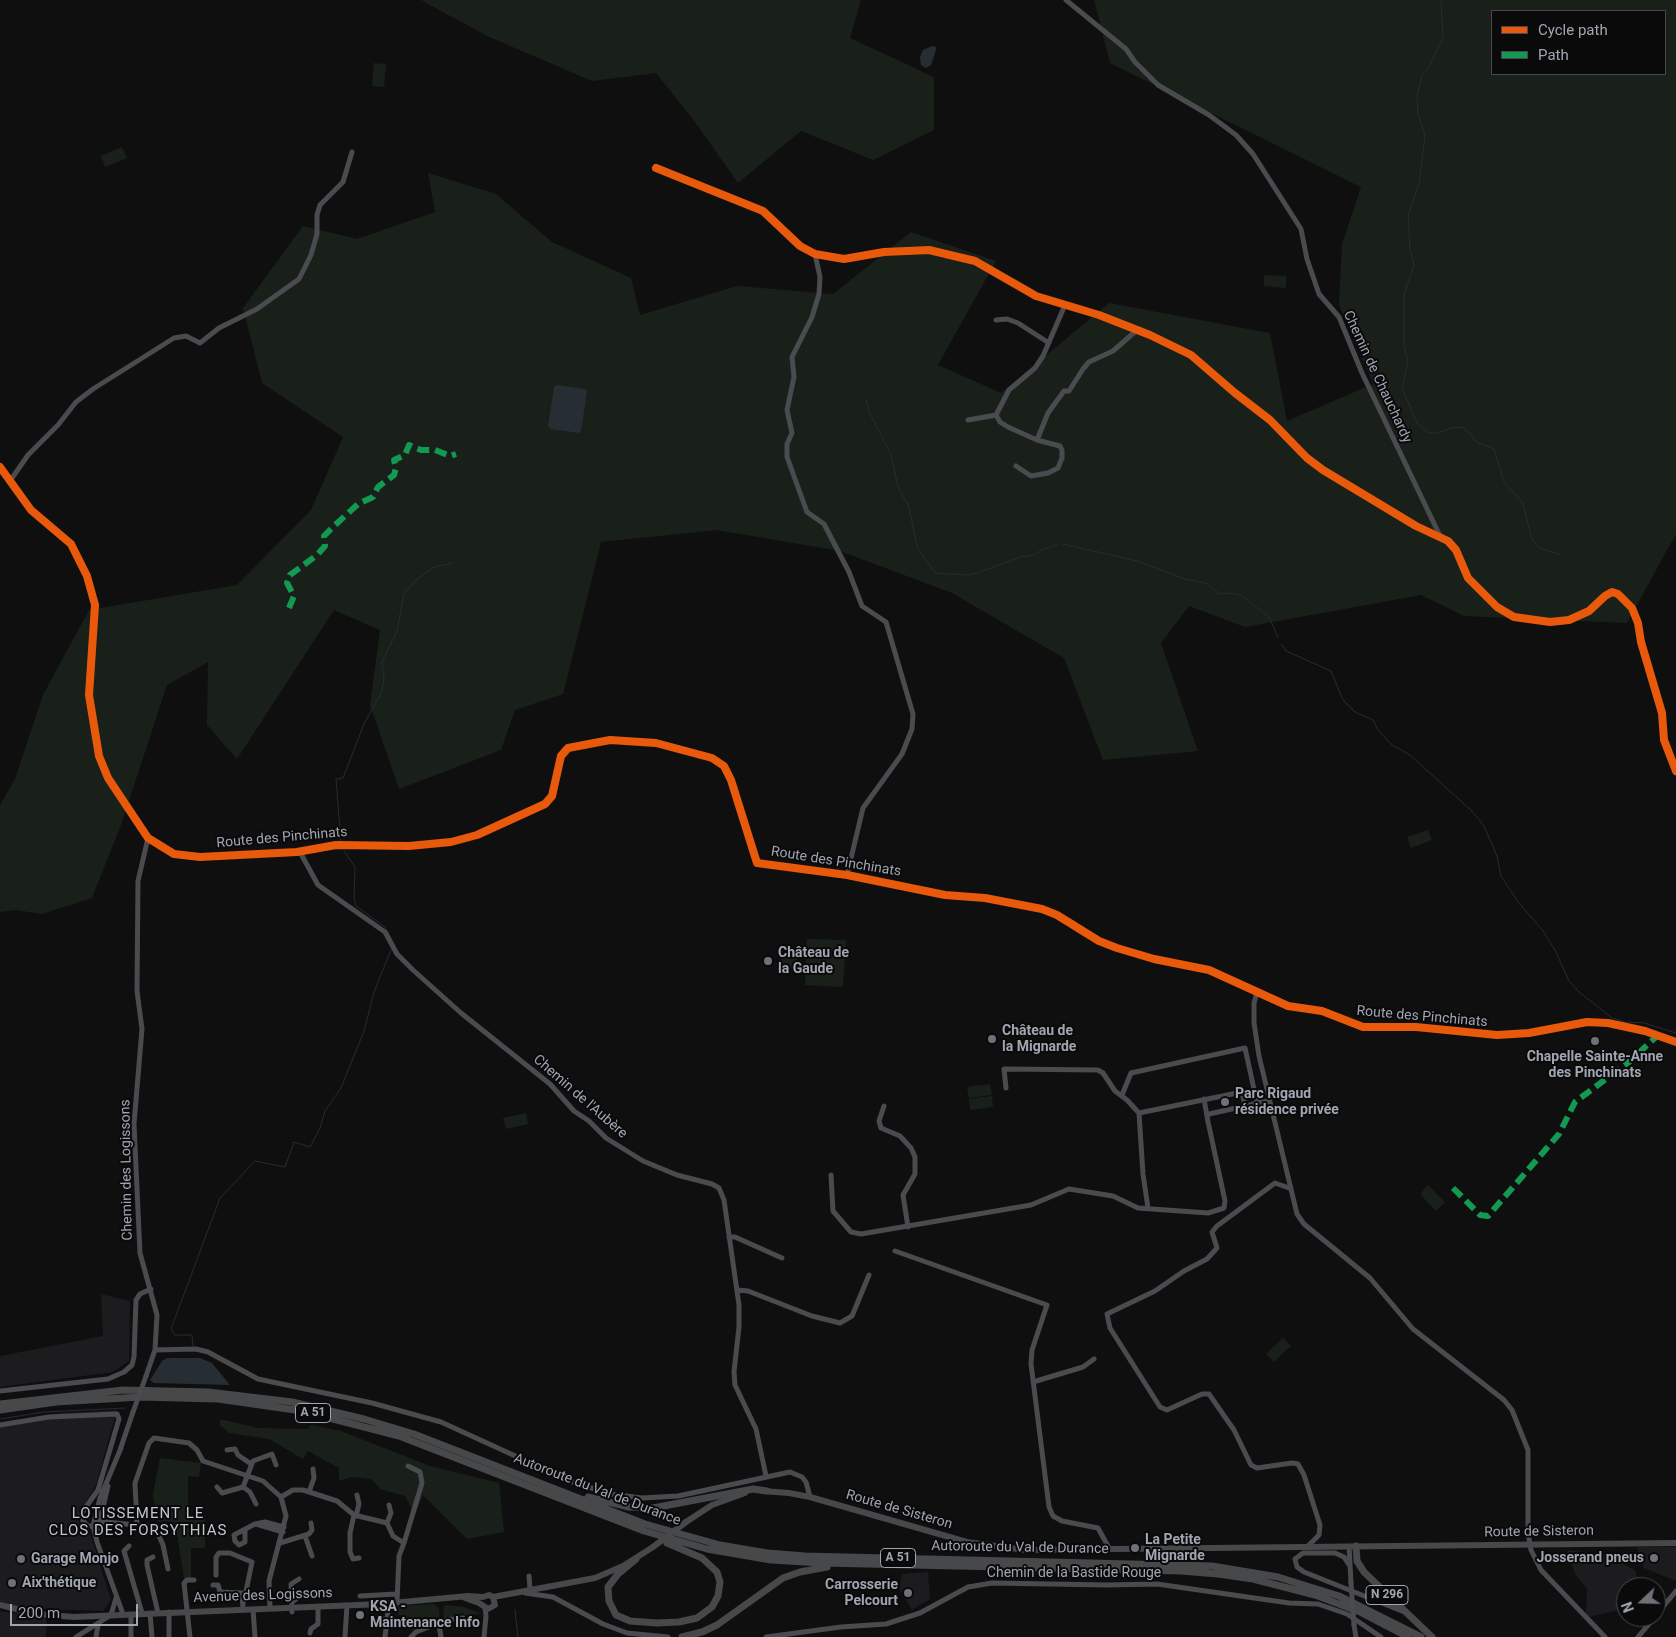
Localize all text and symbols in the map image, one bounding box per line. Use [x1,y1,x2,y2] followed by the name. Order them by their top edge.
[1491,10,1666,75] legend
[1538,21,1608,39] text: Cycle path
[1538,46,1569,64] text: Path
[1339,308,1415,446] street label: Chemin de Chauchardy
[216,824,348,852] street label: Route des Pinchinats
[770,843,902,881] street label: Route des Pinchinats
[778,945,849,978] place label: Château de la Gaude
[762,955,774,967] marker: Château de la Gaude
[1356,1003,1488,1031] street label: Route des Pinchinats
[1002,1023,1076,1056] place label: Château de la Mignarde
[986,1033,998,1045] marker: Château de la Mignarde
[1589,1035,1601,1047] marker: Chapelle Sainte-Anne des Pinchinats
[1527,1049,1663,1082] place label: Chapelle Sainte-Anne des Pinchinats
[530,1052,630,1142] street label: Chemin de l'Aubère
[1235,1086,1339,1118] place label: Parc Rigaud résidence privée
[1219,1096,1231,1108] marker: Parc Rigaud résidence privée
[117,1099,137,1241] street label: Chemin des Logissons
[296,1404,330,1422] road number: A 51
[511,1450,683,1530] street label: Autoroute du Val de Durance
[844,1487,954,1533] street label: Route de Sisteron
[46,1505,230,1540] district label: LOTISSEMENT LE CLOS DES FORSYTHIAS
[1484,1523,1594,1541] street label: Route de Sisteron
[1145,1532,1205,1564] place label: La Petite Mignarde
[931,1538,1109,1558] street label: Autoroute du Val de Durance
[1129,1542,1141,1554] marker: La Petite Mignarde
[880,1549,916,1568] road number: A 51
[1536,1550,1644,1566] place label: Josserand pneus
[31,1551,119,1567] place label: Garage Monjo
[1648,1552,1660,1564] marker: Josserand pneus
[15,1553,27,1565] marker: Garage Monjo
[987,1565,1161,1581] street label: Chemin de la Bastide Rouge
[22,1575,96,1591] place label: Aix'thétique
[6,1577,18,1589] marker: Aix'thétique
[825,1577,898,1610] place label: Carrosserie Pelcourt
[1616,1577,1666,1627] north arrow
[193,1585,333,1607] street label: Avenue des Logissons
[1366,1586,1408,1604] road number: N 296
[902,1587,914,1599] marker: Carrosserie Pelcourt
[12,1594,140,1626] scale bar
[370,1599,480,1631] place label: KSA - Maintenance Info
[1619,1600,1637,1615] text: N
[18,1604,60,1622] text: 200 m
[354,1609,366,1621] marker: KSA - Maintenance Info

